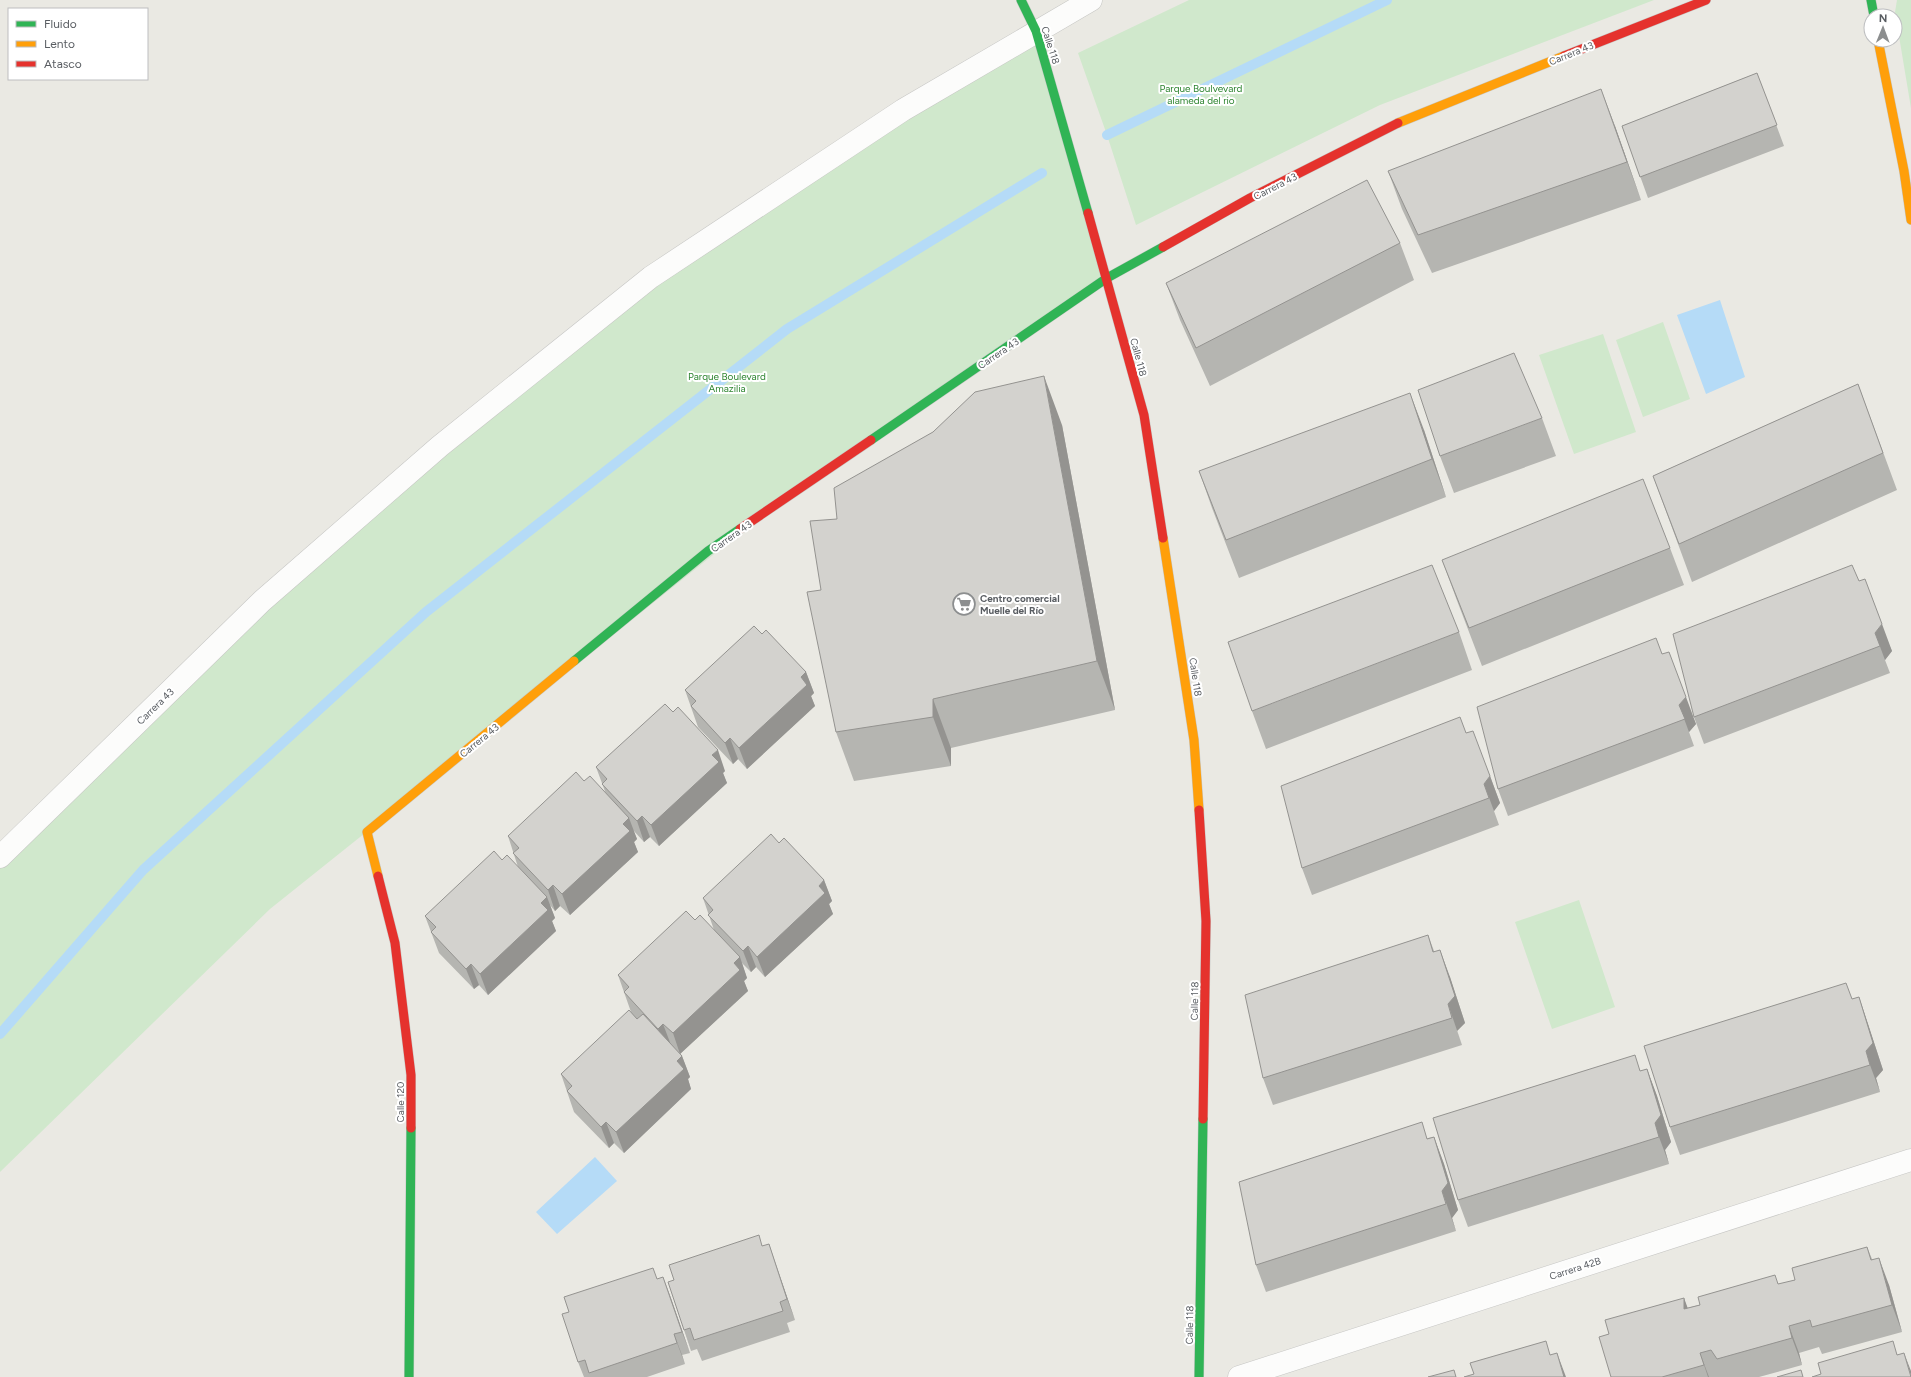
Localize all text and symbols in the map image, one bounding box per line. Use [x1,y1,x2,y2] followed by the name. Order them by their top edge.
[8,8,148,80] legend
[1863,8,1903,48] north arrow
[1879,12,1888,25] text: N
[44,17,77,31] text: Fluido
[1038,25,1063,66] street label: Calle 118
[44,37,75,51] text: Lento
[1547,39,1595,68] street label: Carrera 43
[44,57,82,71] text: Atasco
[1160,82,1243,107] park label: Parque Boulvevard alameda del rio
[1251,170,1299,203] street label: Carrera 43
[975,335,1021,372] street label: Carrera 43
[1127,337,1150,378] street label: Calle 118
[688,370,766,395] park label: Parque Boulevard Amazilia
[708,518,754,555] street label: Carrera 43
[951,591,977,617] supermarket icon: Centro comercial Muelle del Río
[980,592,1060,617] place label: Centro comercial Muelle del Río
[1186,657,1205,697] street label: Calle 118
[134,685,177,727] street label: Carrera 43
[457,721,502,760] street label: Carrera 43
[1188,981,1201,1021] street label: Calle 118
[394,1082,407,1122] street label: Calle 120
[1548,1254,1603,1283] street label: Carrera 42B
[1183,1305,1196,1345] street label: Calle 118

